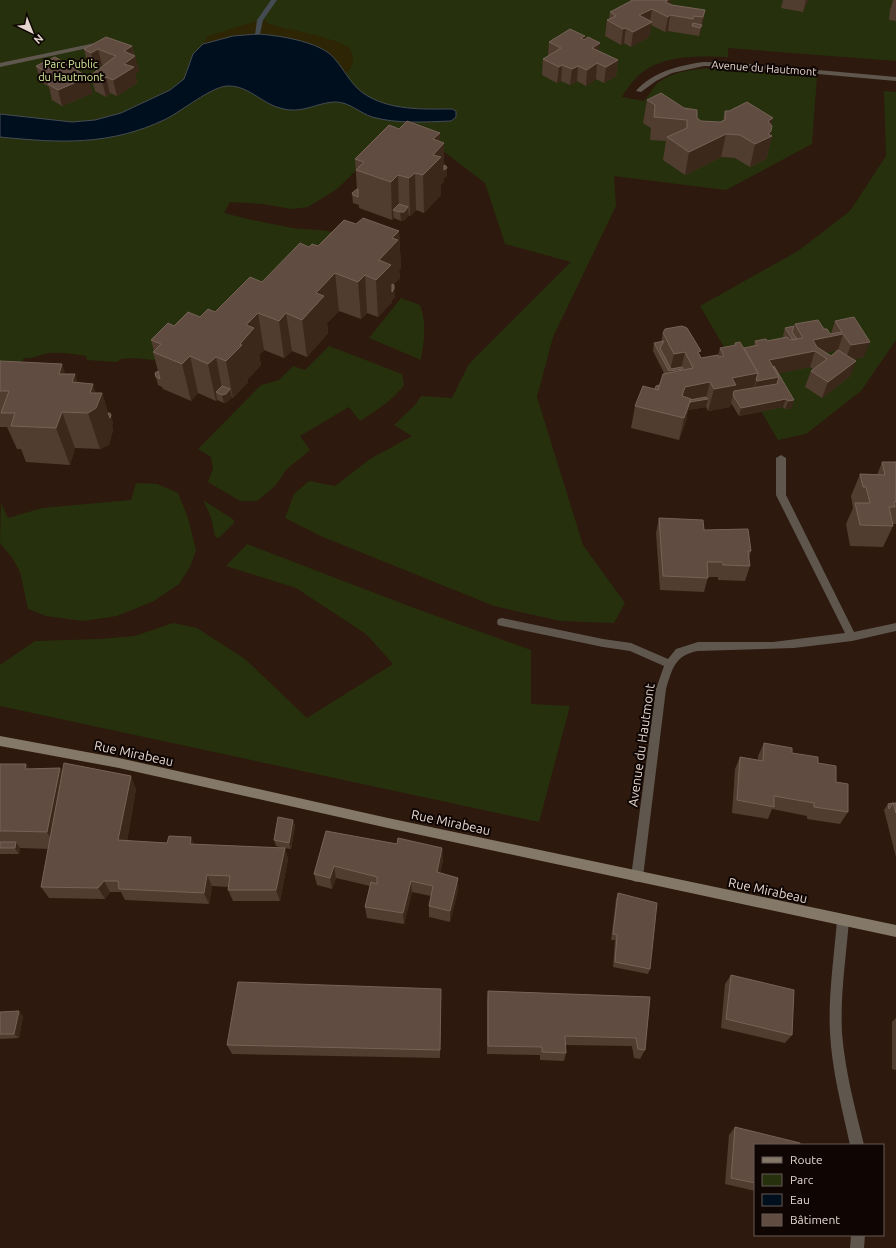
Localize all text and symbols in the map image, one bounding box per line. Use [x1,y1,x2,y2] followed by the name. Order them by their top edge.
[12,12,52,52] north arrow
[32,32,46,47] text: N
[38,58,105,83] park label: Parc Public du Hautmont
[711,58,818,78] street label: Avenue du Hautmont
[625,682,657,808] street label: Avenue du Hautmont
[93,738,175,768] street label: Rue Mirabeau
[410,807,492,837] street label: Rue Mirabeau
[727,875,809,905] street label: Rue Mirabeau
[754,1144,884,1236] legend
[790,1153,823,1166] text: Route
[790,1173,814,1186] text: Parc
[790,1193,810,1206] text: Eau
[790,1213,840,1226] text: Bâtiment

